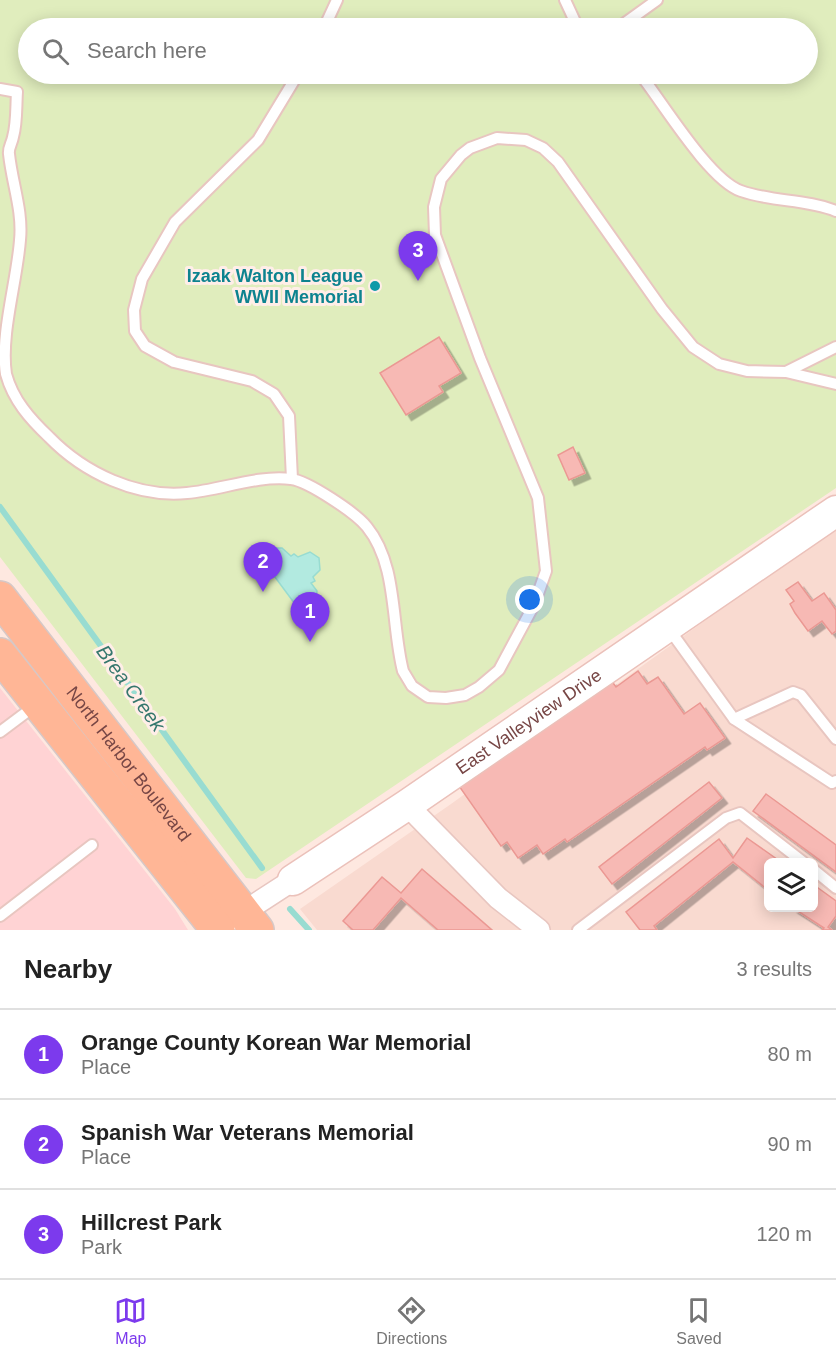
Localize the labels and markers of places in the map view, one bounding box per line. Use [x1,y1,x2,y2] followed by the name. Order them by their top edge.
[398,232,438,281] pin: 3
[187,266,363,307] place label: Izaak Walton League WWII Memorial
[368,279,382,293] marker: Izaak Walton League WWII Memorial
[244,542,282,592] pin: 2
[290,592,330,642] pin: 1

